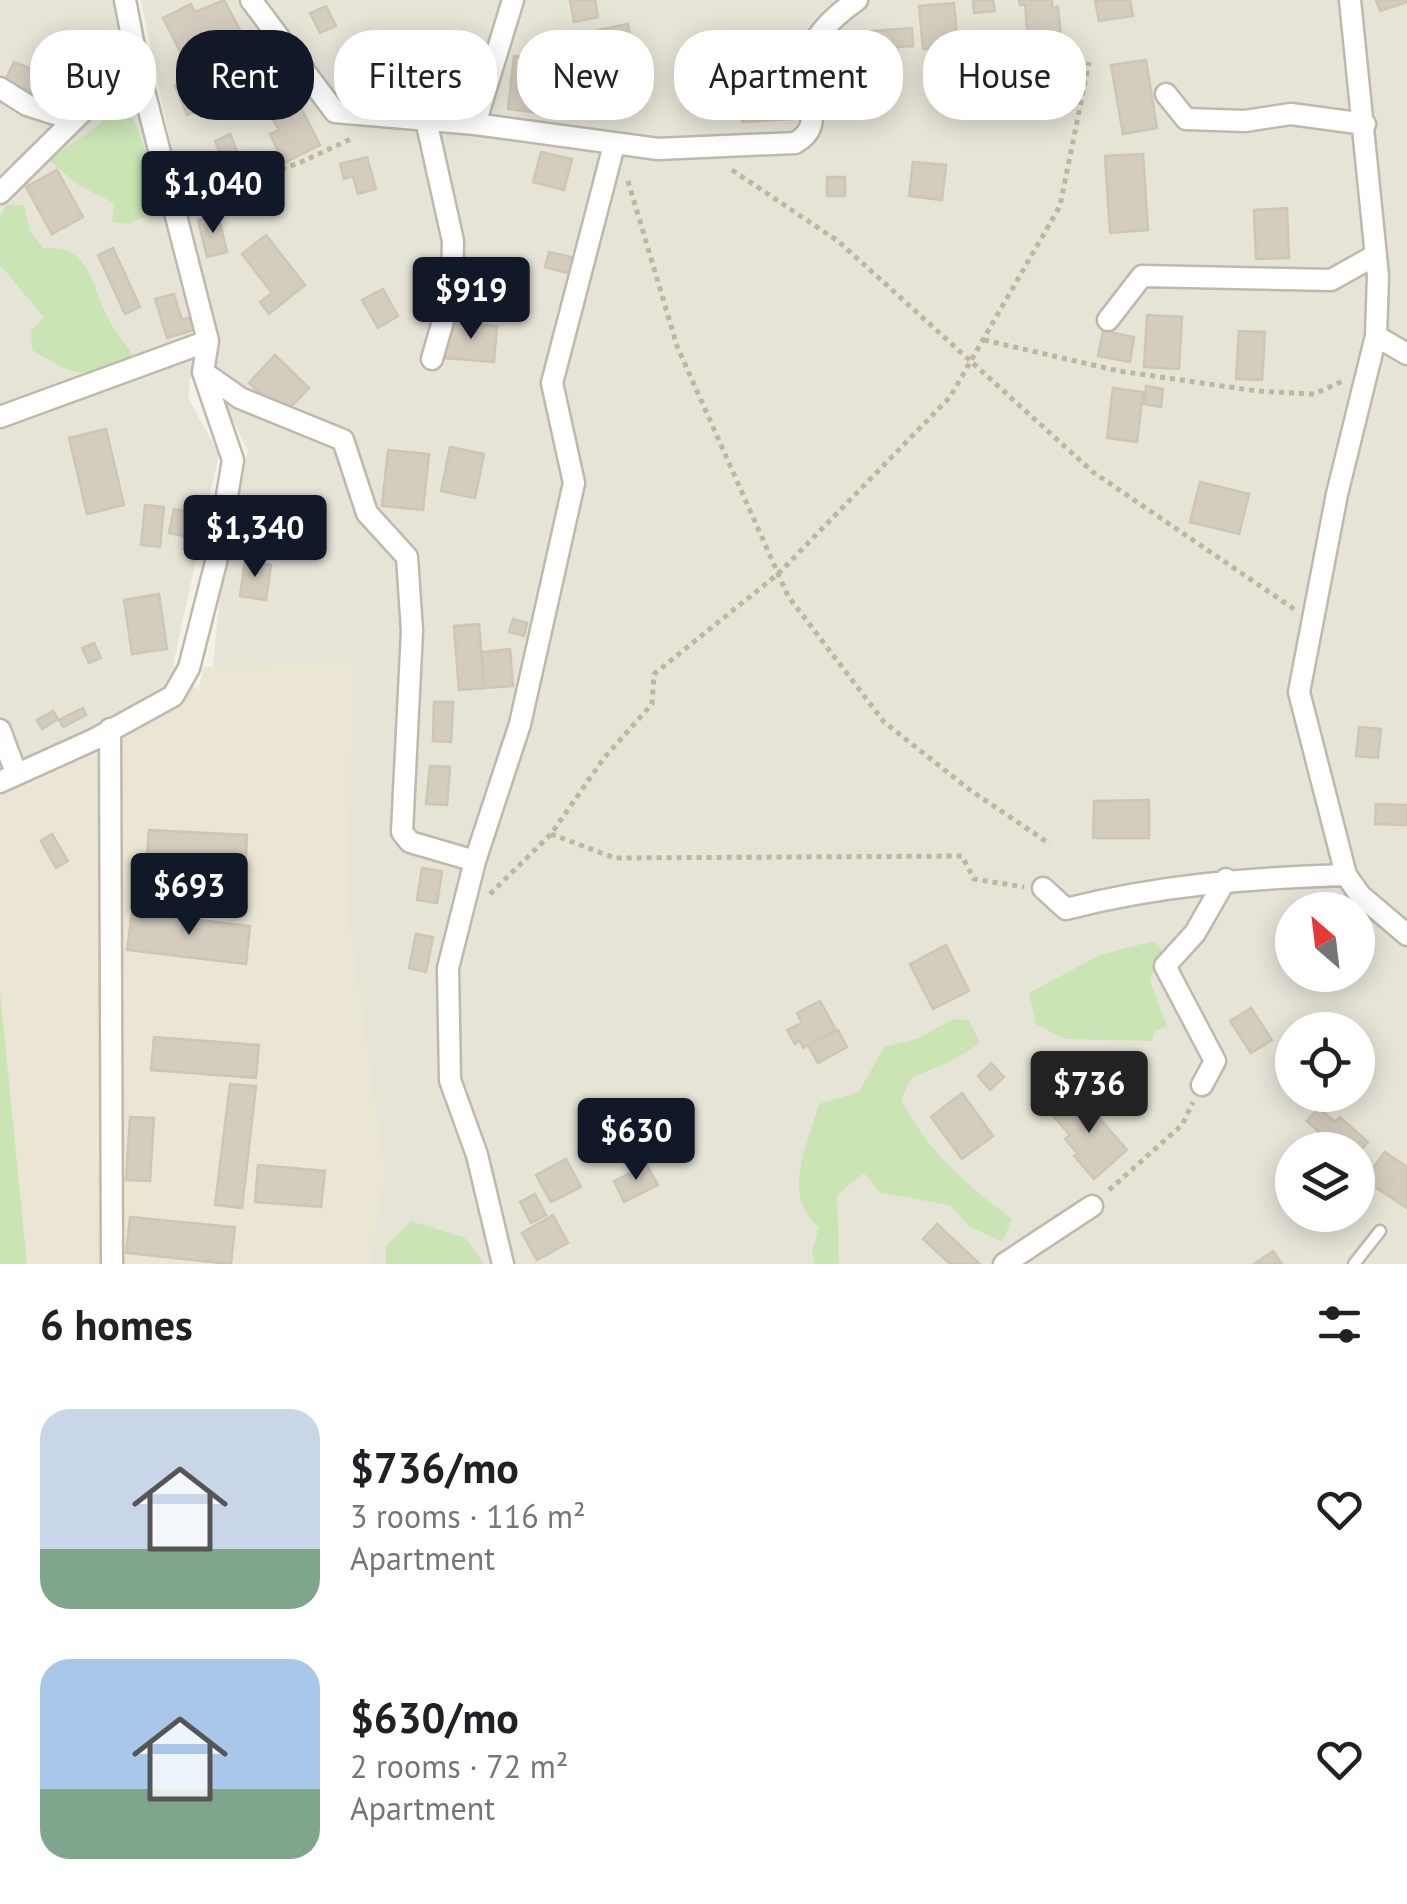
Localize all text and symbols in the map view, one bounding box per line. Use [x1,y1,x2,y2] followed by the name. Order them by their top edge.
[30,30,156,120] chip: Buy
[176,30,314,120] chip: Rent
[334,30,497,120] chip: Filters
[517,30,654,120] chip: New
[674,30,903,120] chip: Apartment
[923,30,1086,120] chip: House
[132,151,294,236] pin: $1,040
[164,162,262,204] text: $1,040
[412,257,530,342] pin: $919
[435,268,507,310] text: $919
[174,495,336,580] pin: $1,340
[206,506,304,548] text: $1,340
[130,853,248,938] pin: $693
[153,864,225,906] text: $693
[1275,892,1375,992] north arrow
[1275,892,1375,1232] map controls
[1275,1012,1375,1112] button: locate
[1030,1051,1148,1136] pin: $736
[1053,1062,1125,1104] text: $736
[577,1098,695,1183] pin: $630
[600,1109,672,1151] text: $630
[1275,1132,1375,1232] button: layers
[40,1297,193,1352] text: 6 homes
[1312,1297,1367,1352] icon: filters
[350,1440,519,1495] text: $736/mo
[120,1449,240,1569] icon: home
[1312,1482,1367,1537] icon: heart
[350,1495,586,1537] text: 3 rooms · 116 m²
[350,1537,495,1579] text: Apartment
[350,1690,519,1745] text: $630/mo
[120,1699,240,1819] icon: home
[1312,1732,1367,1787] icon: heart
[350,1745,568,1787] text: 2 rooms · 72 m²
[350,1787,495,1829] text: Apartment

